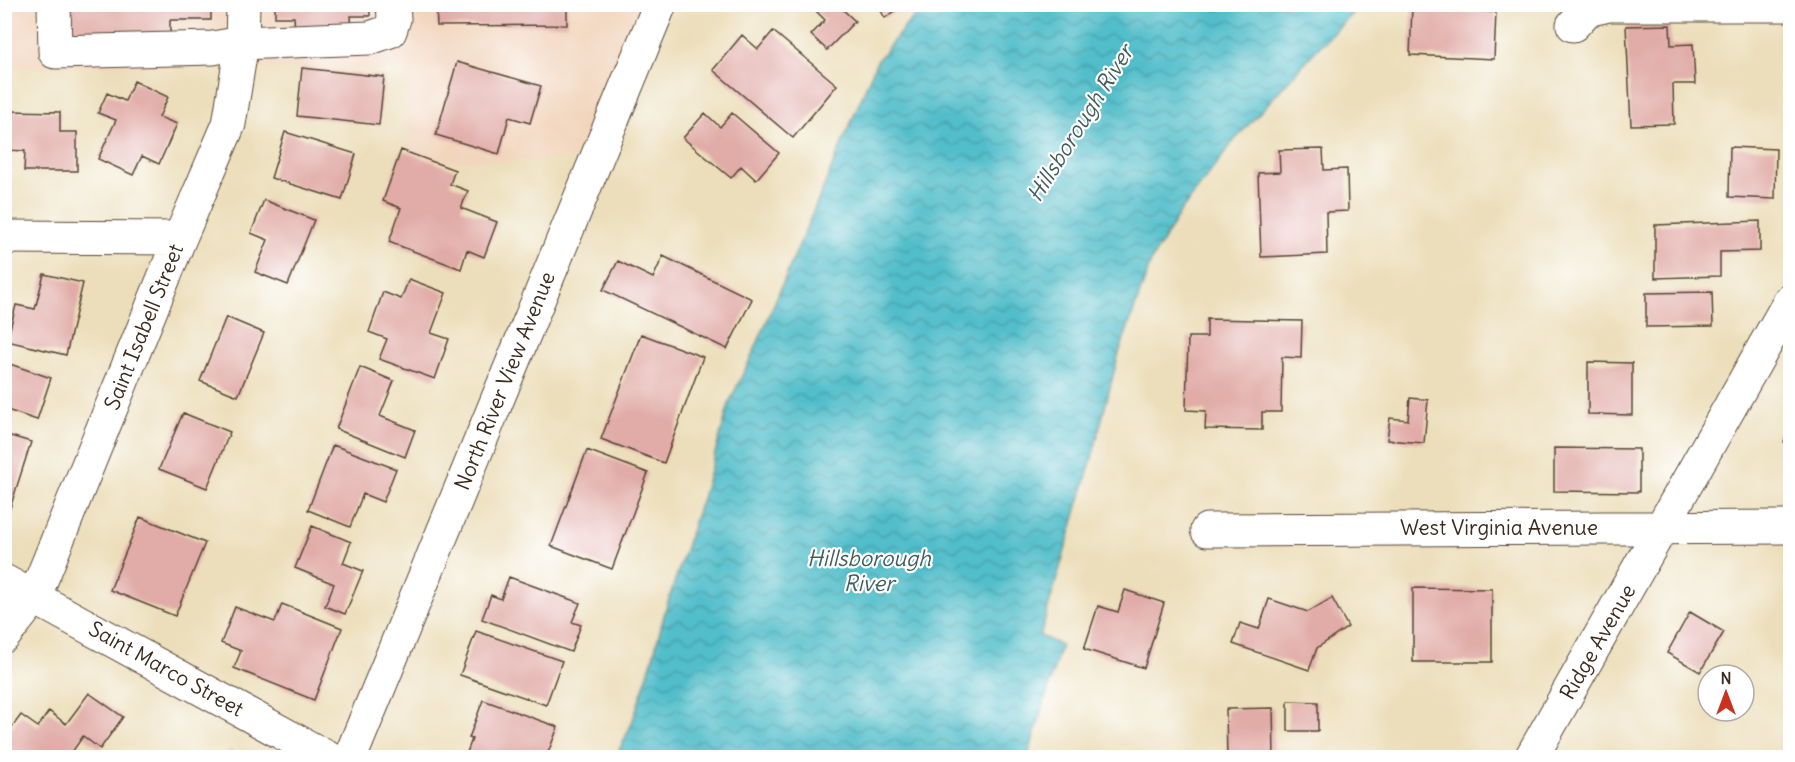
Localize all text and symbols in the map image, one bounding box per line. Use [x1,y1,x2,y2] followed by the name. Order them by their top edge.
[1021,37,1141,207] water label: Hillsborough River
[98,240,189,414] street label: Saint Isabell Street
[448,268,561,494] street label: North River View Avenue
[1400,514,1598,541] street label: West Virginia Avenue
[807,544,932,597] water label: Hillsborough River
[1554,579,1641,704] street label: Ridge Avenue
[84,615,248,722] street label: Saint Marco Street
[1696,663,1756,723] north arrow
[1720,668,1732,688] text: N

